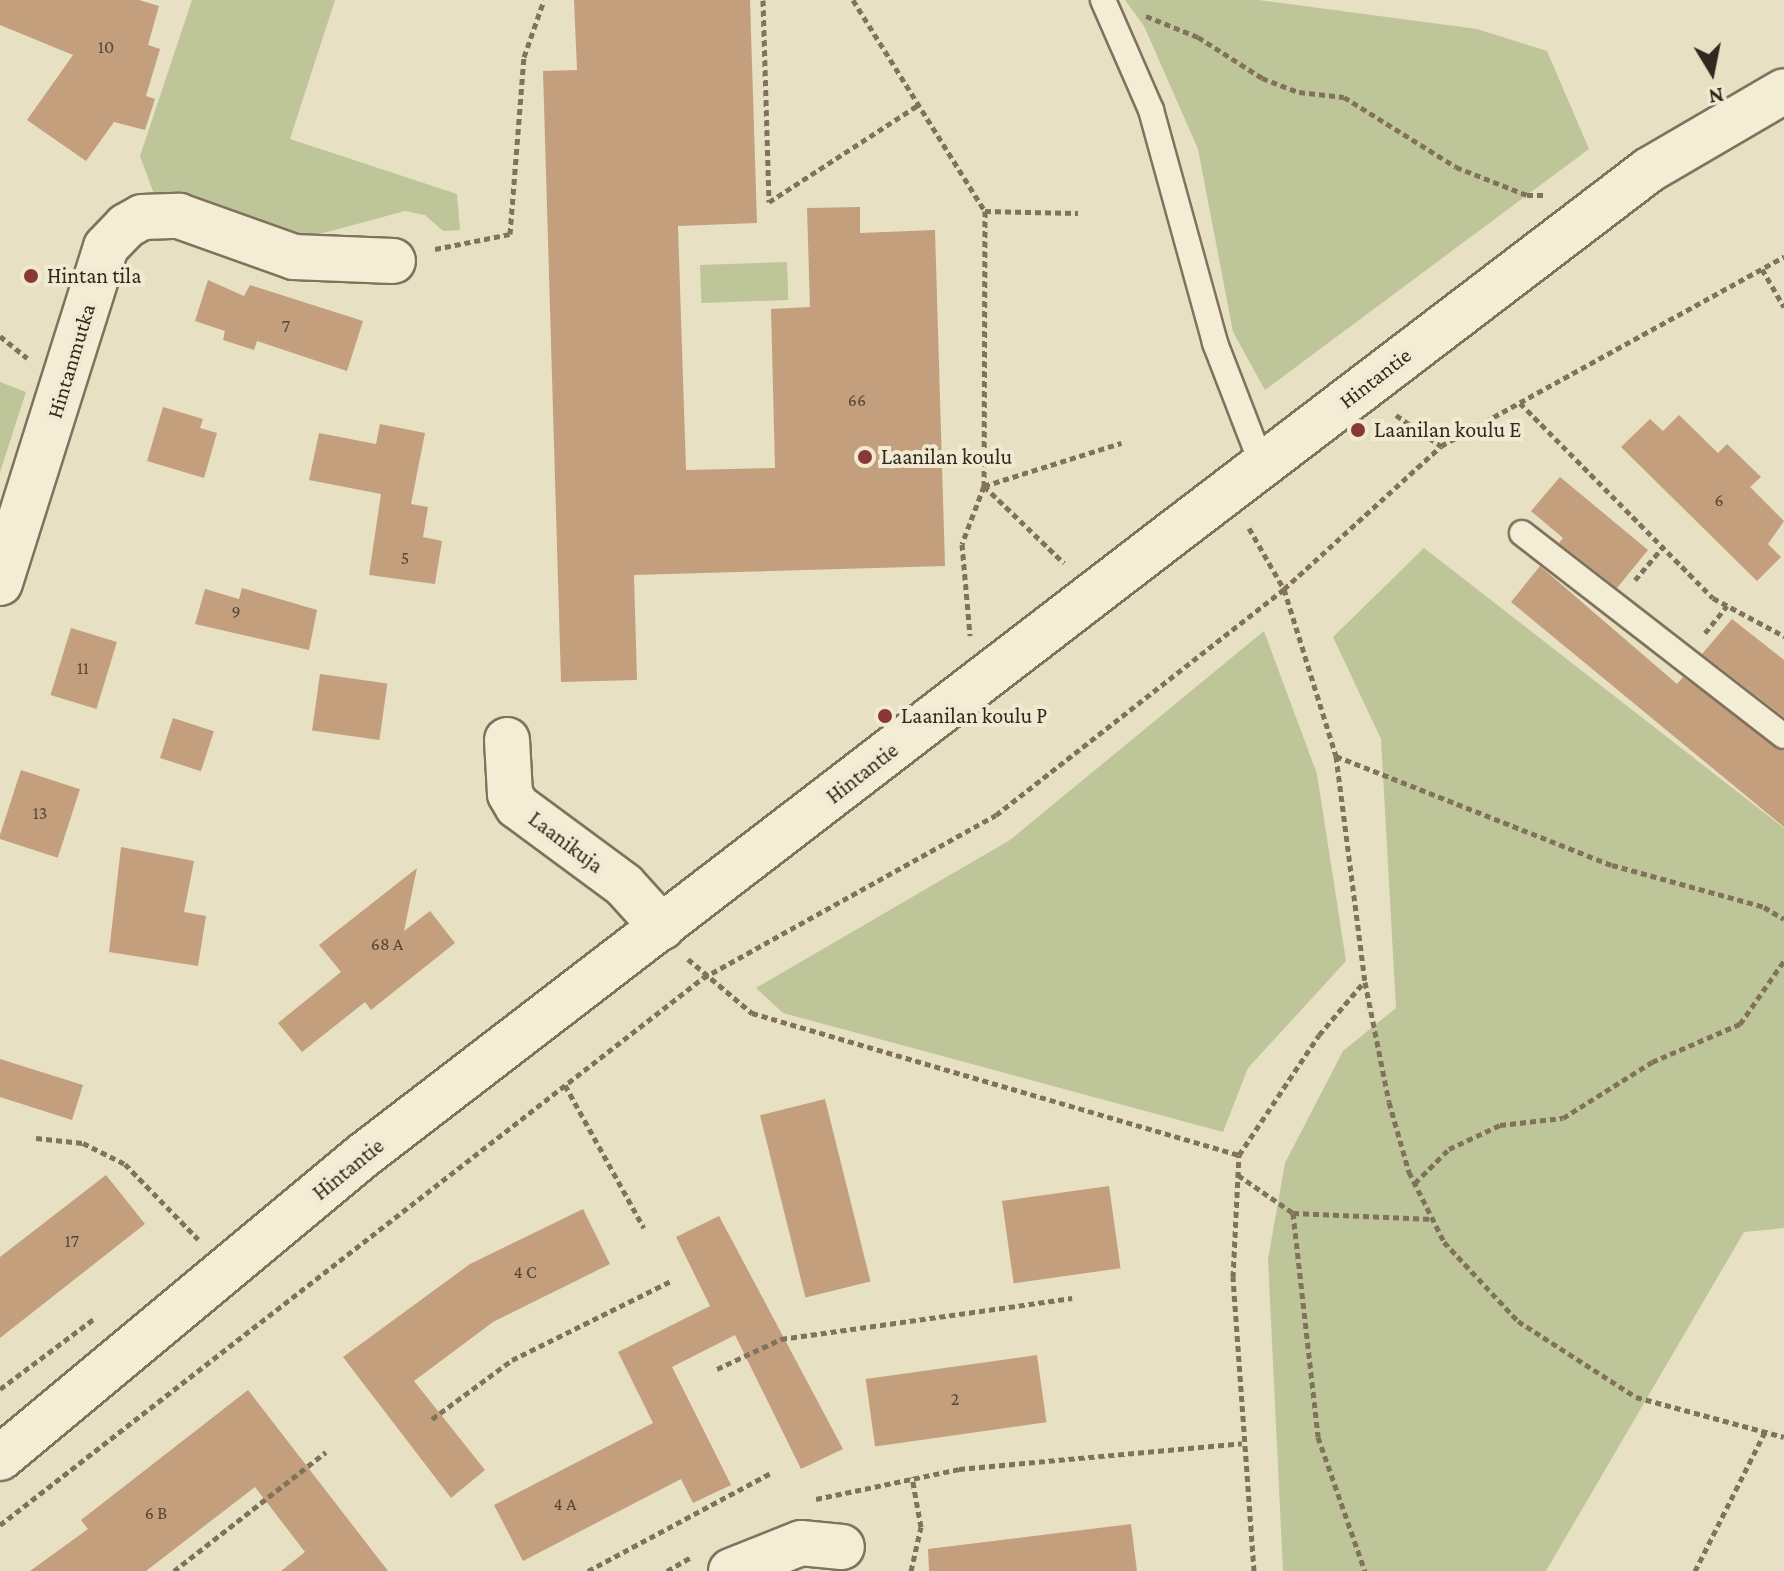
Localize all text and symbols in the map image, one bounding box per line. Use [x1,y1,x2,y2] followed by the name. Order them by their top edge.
[1672,32,1752,112] north arrow
[98,36,114,58] house number: 10
[1707,83,1726,110] text: N
[47,263,141,289] place label: Hintan tila
[22,267,40,285] marker: Hintan tila
[41,301,101,421] street label: Hintanmutka
[282,315,290,337] house number: 7
[1334,342,1416,414] street label: Hintantie
[848,389,866,411] house number: 66
[1374,417,1521,443] place label: Laanilan koulu E
[1349,421,1367,439] marker: Laanilan koulu E
[881,444,1012,470] place label: Laanilan koulu
[856,448,874,466] marker: Laanilan koulu
[1714,489,1724,511] house number: 6
[401,547,409,569] house number: 5
[231,601,241,623] house number: 9
[77,657,89,679] house number: 11
[901,703,1047,729] place label: Laanilan koulu P
[876,707,894,725] marker: Laanilan koulu P
[821,737,903,809] street label: Hintantie
[33,802,47,824] house number: 13
[523,805,609,879] street label: Laanikuja
[371,933,403,955] house number: 68 A
[307,1132,389,1206] street label: Hintantie
[65,1230,79,1252] house number: 17
[513,1261,537,1283] house number: 4 C
[951,1388,959,1410] house number: 2
[554,1493,576,1515] house number: 4 A
[145,1502,167,1524] house number: 6 B

